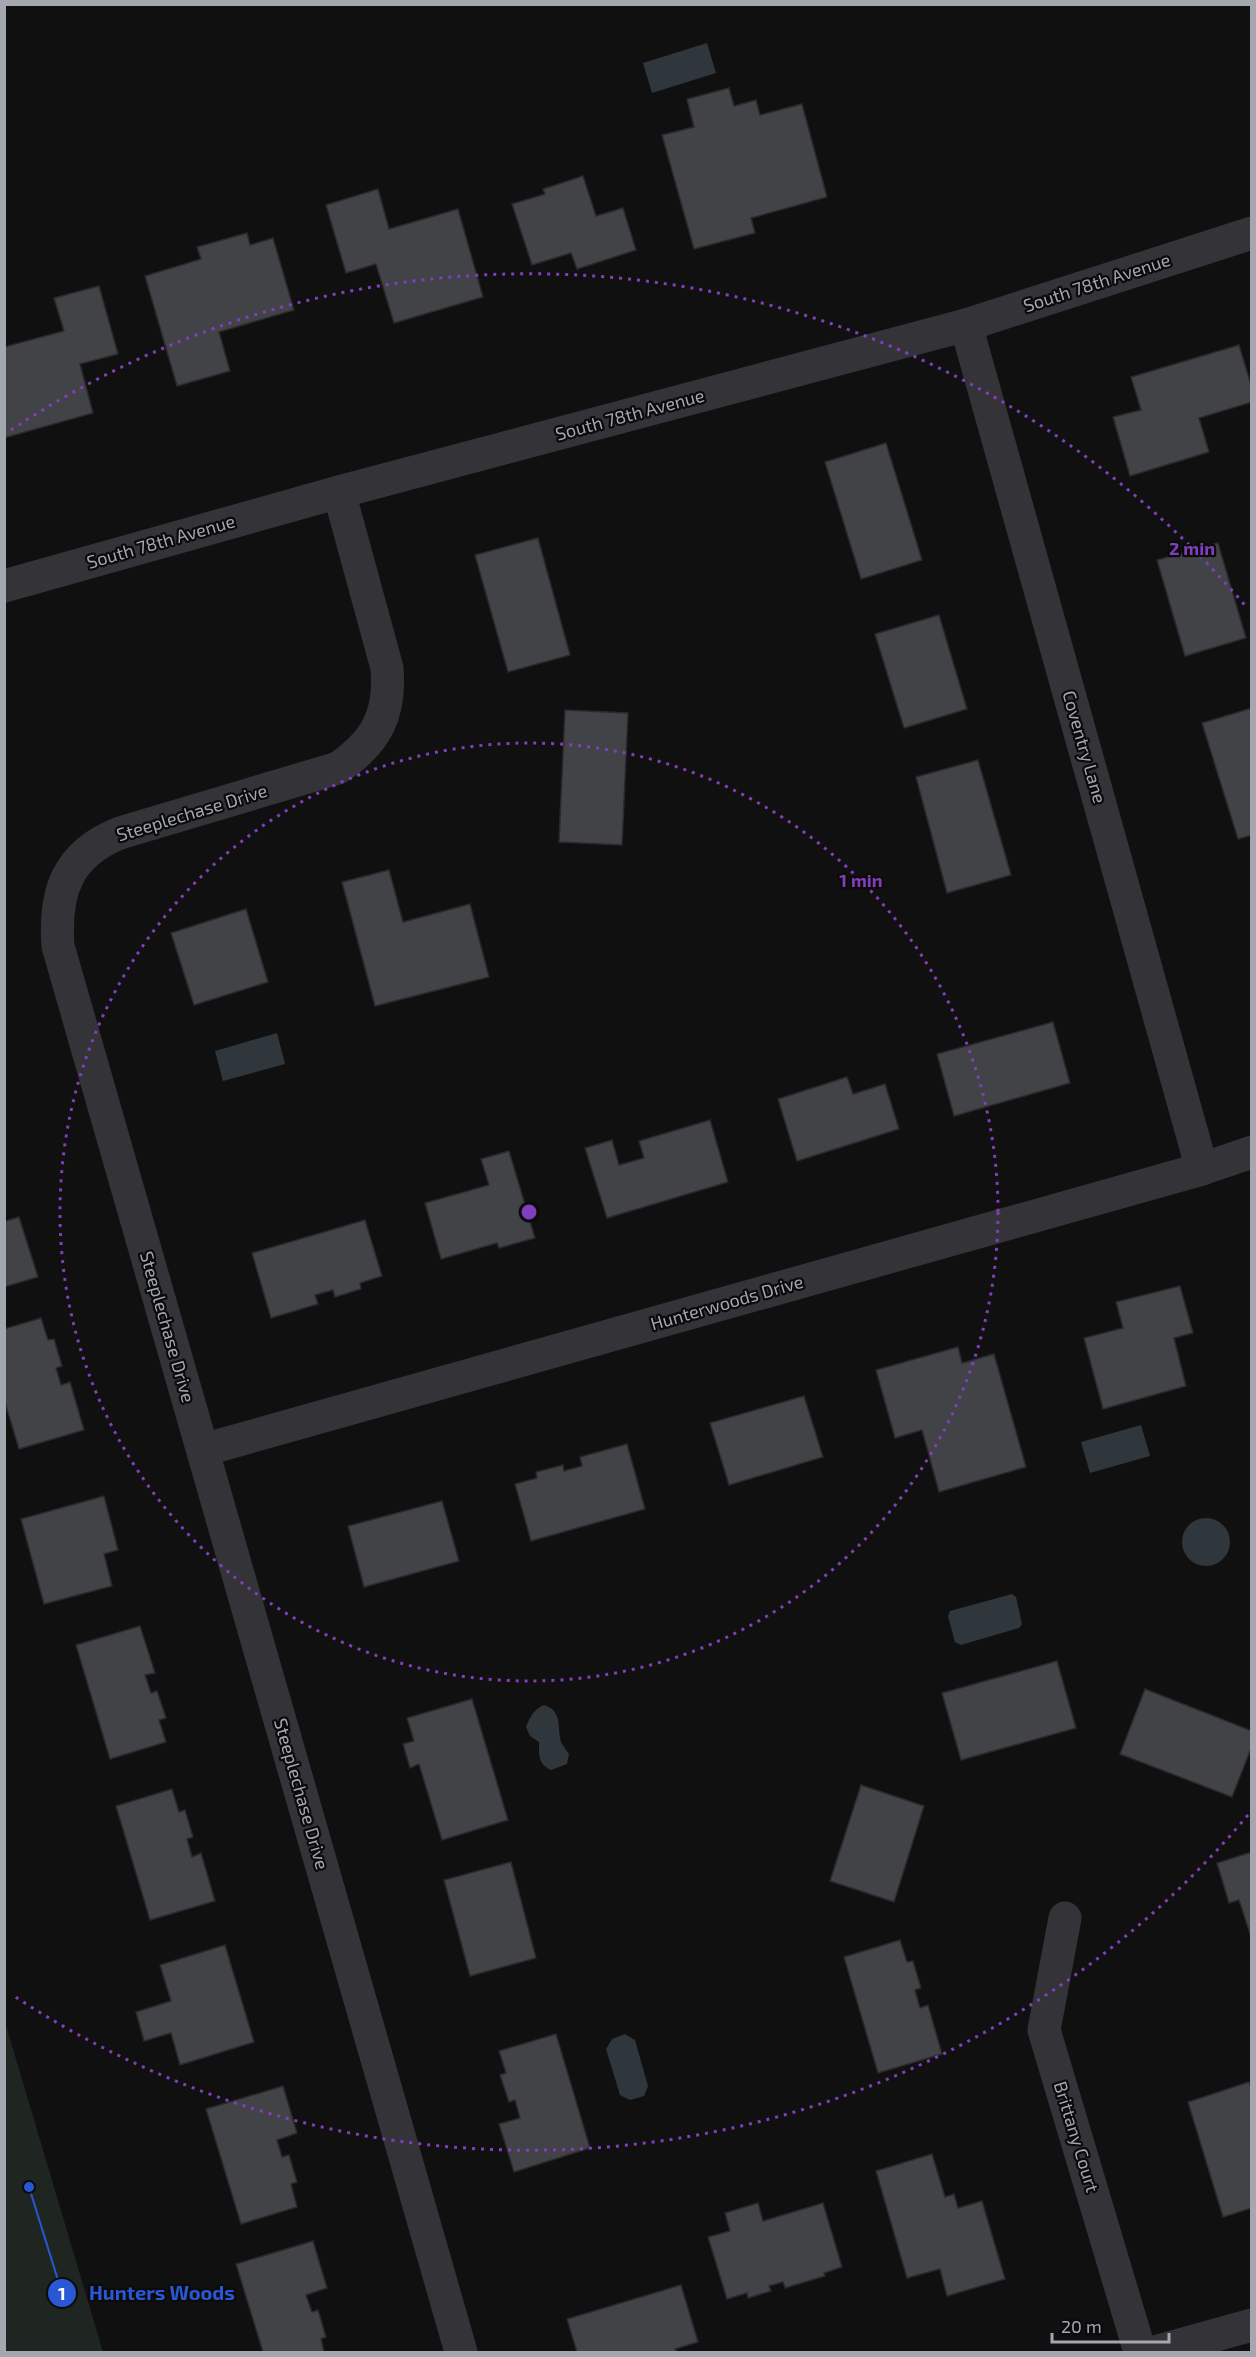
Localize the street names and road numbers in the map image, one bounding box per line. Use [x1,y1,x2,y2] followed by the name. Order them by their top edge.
[1020,248,1173,316] street label: South 78th Avenue
[553,384,707,444] street label: South 78th Avenue
[84,509,237,573] street label: South 78th Avenue
[1058,688,1112,806] street label: Coventry Lane
[114,779,270,845] street label: Steeplechase Drive
[136,1249,200,1405] street label: Steeplechase Drive
[648,1270,806,1334] street label: Hunterwoods Drive
[270,1716,334,1872] street label: Steeplechase Drive
[1050,2079,1104,2195] street label: Brittany Court

